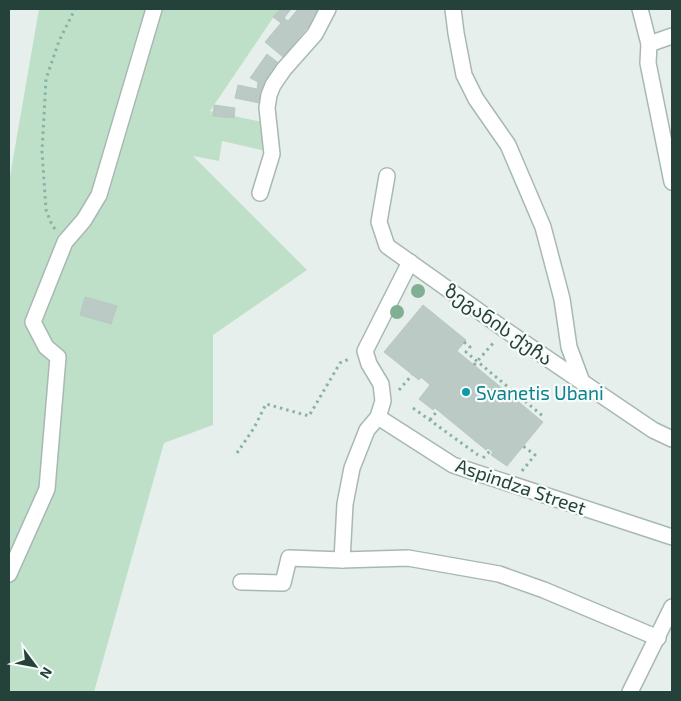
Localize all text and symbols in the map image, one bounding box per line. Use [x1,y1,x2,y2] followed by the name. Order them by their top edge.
[440,278,557,371] street label: ზეგანის ქუჩა
[476,381,604,404] place label: Svanetis Ubani
[460,386,472,398] marker: Svanetis Ubani
[453,453,589,519] street label: Aspindza Street
[10,641,60,691] north arrow
[37,664,56,682] text: N

